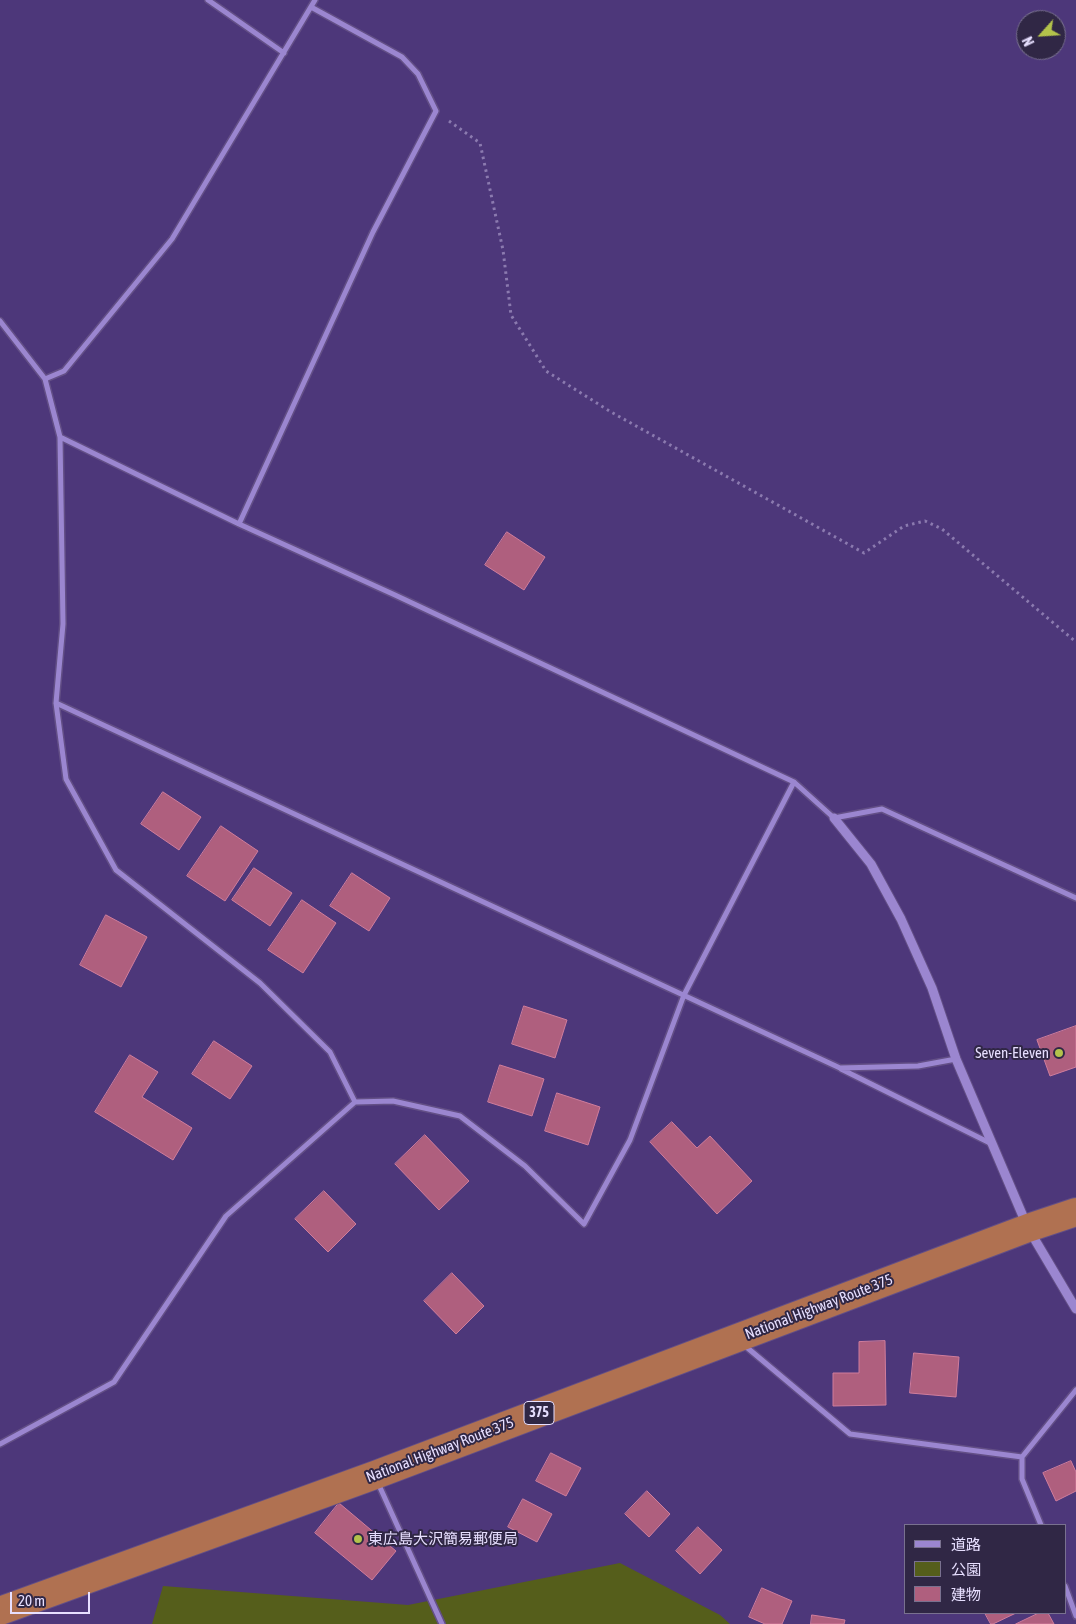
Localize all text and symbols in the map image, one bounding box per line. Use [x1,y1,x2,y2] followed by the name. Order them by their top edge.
[1016,10,1066,60] north arrow
[1019,34,1037,48] text: N
[975,1044,1049,1062] place label: Seven-Eleven
[1053,1047,1065,1059] marker: Seven-Eleven
[743,1270,895,1344] street label: National Highway Route 375
[524,1402,554,1425] road number: 375
[364,1413,516,1487] street label: National Highway Route 375
[904,1524,1066,1614] legend
[368,1530,518,1548] place label: 東広島大沢簡易郵便局
[352,1533,364,1545] marker: 東広島大沢簡易郵便局
[951,1536,981,1553] text: 道路
[951,1561,981,1578] text: 公園
[12,1582,92,1614] scale bar
[951,1586,981,1603] text: 建物
[18,1592,45,1609] text: 20 m

